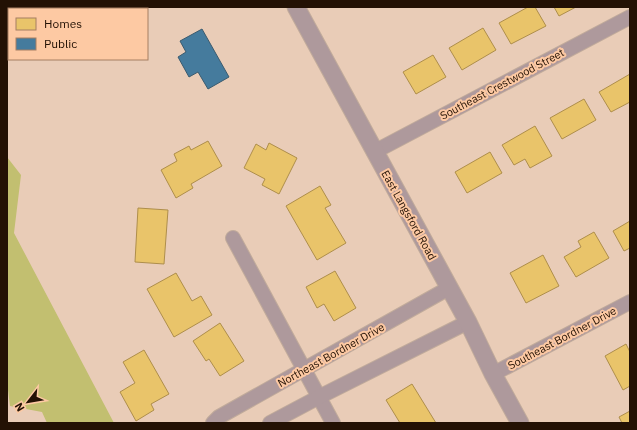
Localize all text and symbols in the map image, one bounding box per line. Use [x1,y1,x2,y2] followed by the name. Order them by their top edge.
[8,8,148,60] legend
[44,16,82,31] text: Homes
[44,36,77,51] text: Public
[438,45,567,123] street label: Southeast Crestwood Street
[378,168,440,262] street label: East Langsford Road
[505,303,619,373] street label: Southeast Bordner Drive
[275,320,387,390] street label: Northeast Bordner Drive
[8,382,48,422] north arrow
[11,400,27,414] text: N

